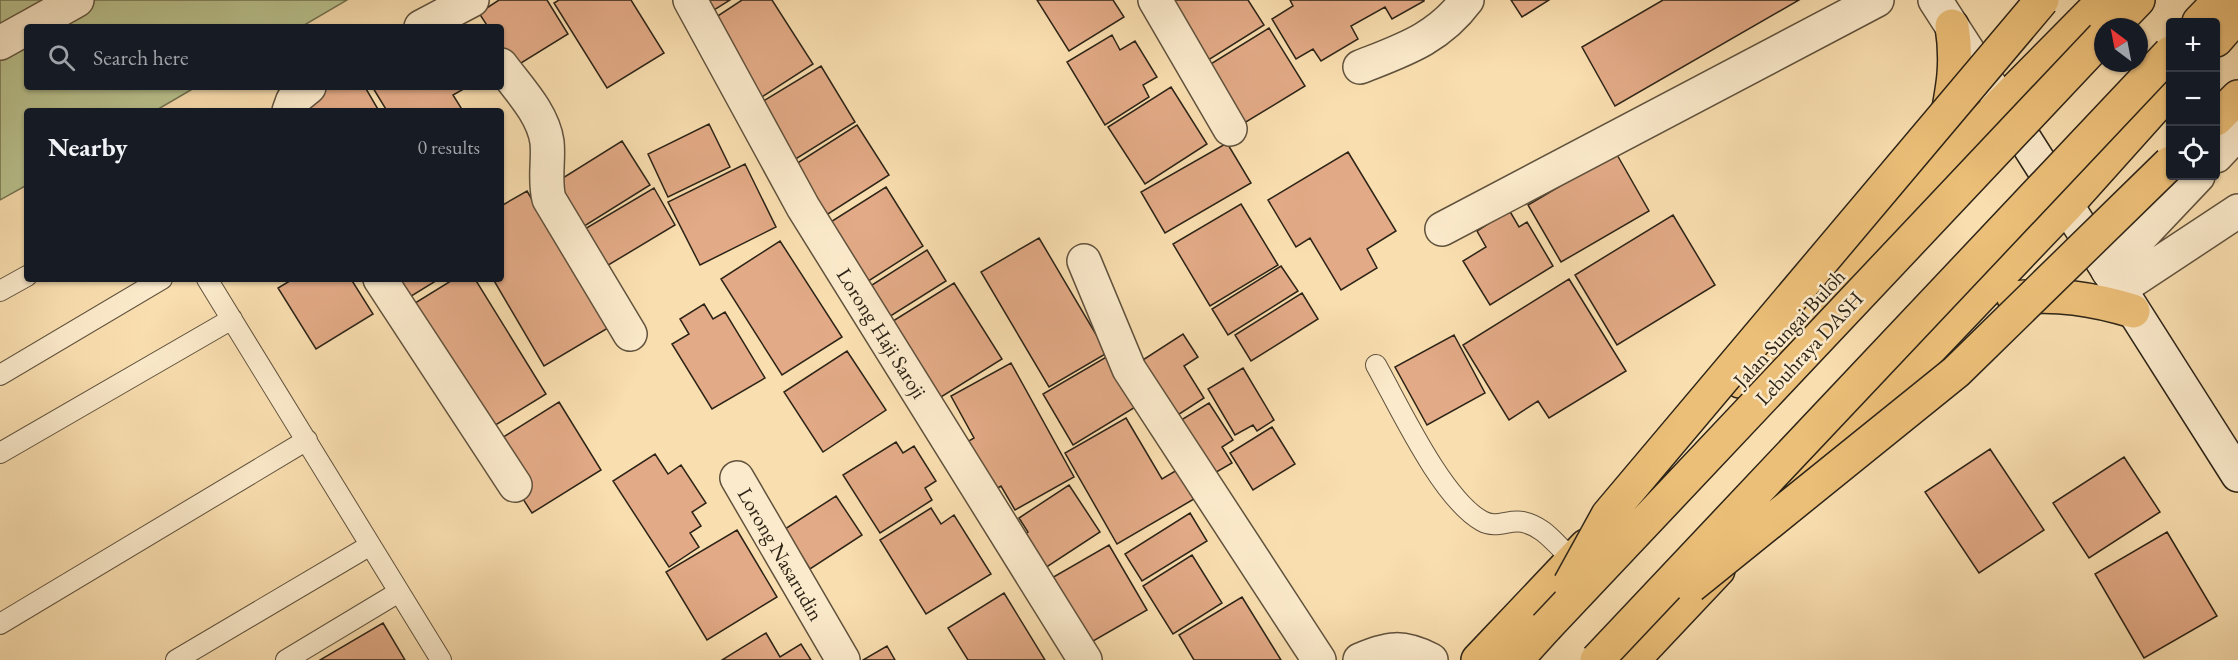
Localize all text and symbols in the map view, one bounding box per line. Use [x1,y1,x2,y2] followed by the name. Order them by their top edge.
[2094,18,2148,72] north arrow
[2166,18,2220,180] map controls
[2166,18,2220,72] button: +
[24,24,504,90] search box
[45,41,78,74] icon: search
[93,43,188,72] text: Search here
[2166,72,2220,126] button: −
[2166,126,2220,180] button: locate
[48,130,128,164] text: Nearby
[417,134,480,160] text: 0 results
[831,263,933,403] street label: Lorong Haji Saroji
[1726,263,1851,394] street label: Jalan Sungai Buloh
[1749,285,1869,411] street label: Lebuhraya DASH
[732,482,830,626] street label: Lorong Nasarudin

